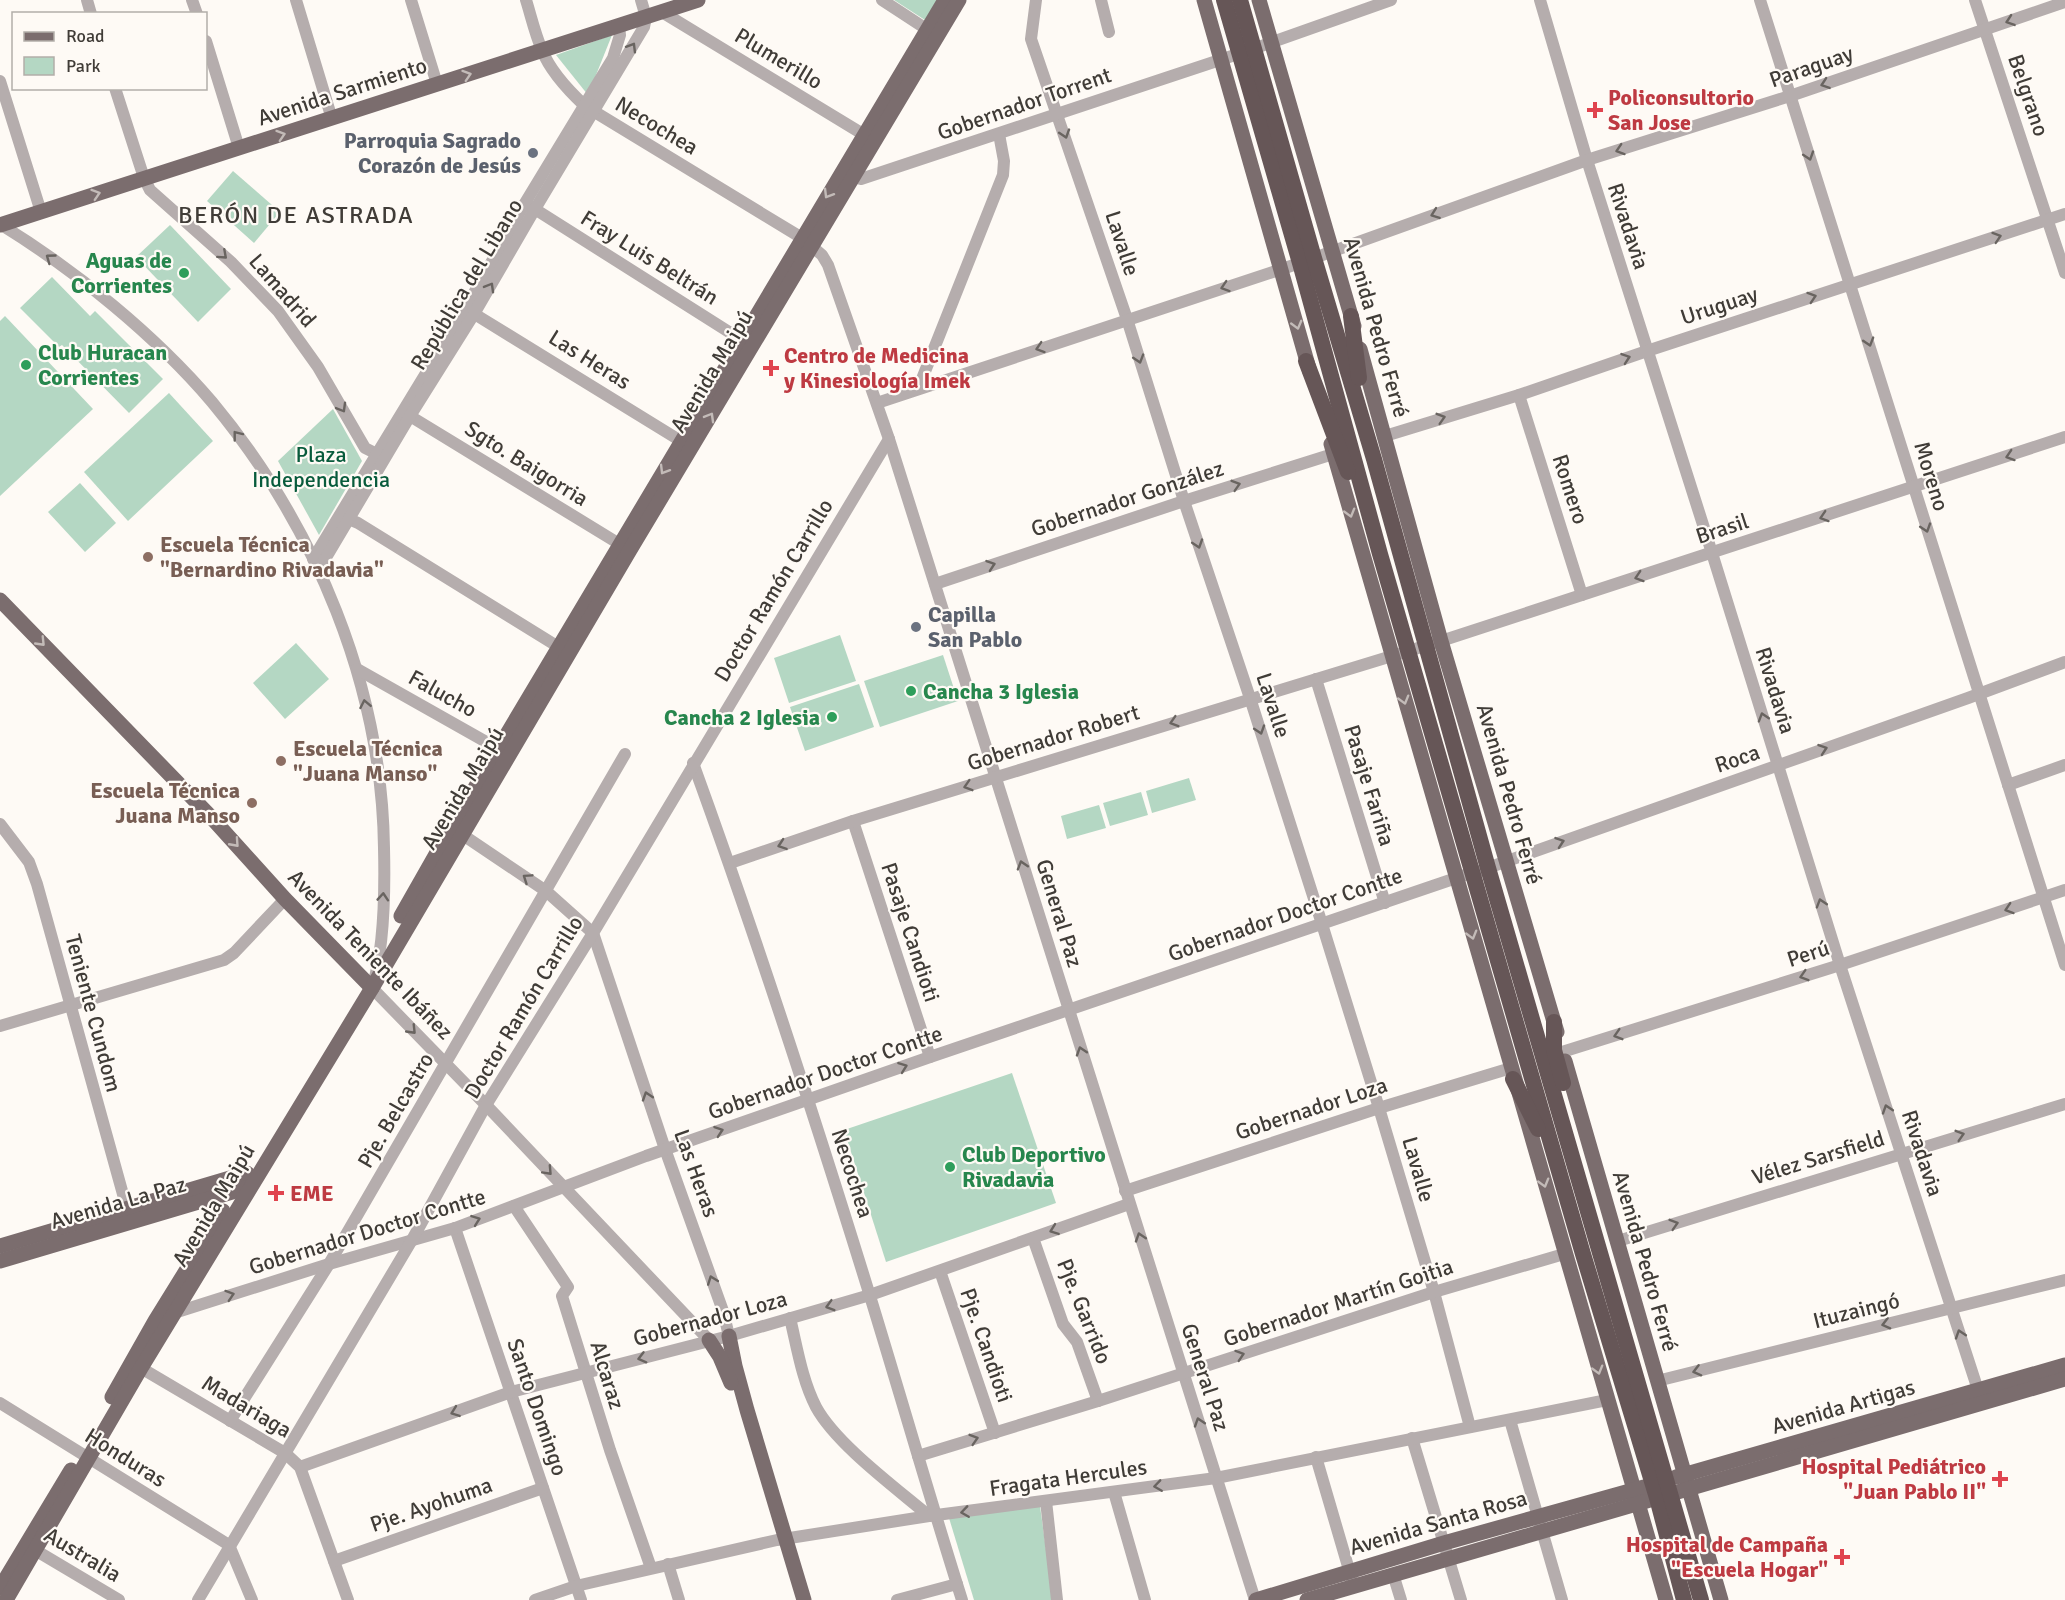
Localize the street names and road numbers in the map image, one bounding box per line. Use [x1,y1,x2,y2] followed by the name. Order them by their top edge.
[730,22,828,95] street label: Plumerillo
[1766,39,1857,93] street label: Paraguay
[254,51,430,132] street label: Avenida Sarmiento
[2002,51,2055,140] street label: Belgrano
[934,61,1115,146] street label: Gobernador Torrent
[610,90,703,161] street label: Necochea
[1602,180,1655,273] street label: Rivadavia
[405,194,528,375] street label: República del Libano
[576,204,724,311] street label: Fray Luis Beltrán
[1099,207,1146,279] street label: Lavalle
[1338,234,1415,421] street label: Avenida Pedro Ferré
[243,248,322,333] street label: Lamadrid
[1677,280,1762,331] street label: Uruguay
[664,305,759,437] street label: Avenida Maipú
[544,324,636,395] street label: Las Heras
[460,415,593,512] street label: Sgto. Baigorria
[1908,438,1955,514] street label: Moreno
[1547,451,1594,528] street label: Romero
[1027,455,1227,542] street label: Gobernador González
[708,494,839,687] street label: Doctor Ramón Carrillo
[1692,507,1752,550] street label: Brasil
[1750,643,1801,737] street label: Rivadavia
[404,664,482,723] street label: Falucho
[1250,669,1297,741] street label: Lavalle
[964,698,1143,777] street label: Gobernador Robert
[1471,701,1548,888] street label: Avenida Pedro Ferré
[1338,721,1401,849] street label: Pasaje Fariña
[415,722,510,854] street label: Avenida Maipú
[1711,738,1763,779] street label: Roca
[1030,856,1089,971] street label: General Paz
[875,859,946,1005] street label: Pasaje Candioti
[1164,862,1406,967] street label: Gobernador Doctor Contte
[282,864,459,1045] street label: Avenida Teniente Ibáñez
[458,911,589,1104] street label: Doctor Ramón Carrillo
[59,931,128,1095] street label: Teniente Cundom
[1784,934,1833,973] street label: Perú
[704,1020,946,1125] street label: Gobernador Doctor Contte
[352,1048,439,1173] street label: Pje. Belcastro
[1232,1071,1391,1146] street label: Gobernador Loza
[1896,1107,1949,1200] street label: Rivadavia
[1749,1124,1888,1190] street label: Vélez Sarsfield
[825,1125,880,1221] street label: Necochea
[668,1126,725,1221] street label: Las Heras
[1396,1133,1441,1205] street label: Lavalle
[166,1139,261,1271] street label: Avenida Maipú
[1607,1168,1684,1355] street label: Avenida Pedro Ferré
[47,1170,189,1235] street label: Avenida La Paz
[246,1183,489,1280] street label: Gobernador Doctor Contte
[1220,1253,1456,1352] street label: Gobernador Martín Goitia
[1051,1255,1118,1368] street label: Pje. Garrido
[954,1284,1019,1406] street label: Pje. Candioti
[630,1285,790,1352] street label: Gobernador Loza
[1810,1287,1902,1334] street label: Ituzaingó
[1175,1320,1236,1435] street label: General Paz
[501,1335,574,1479] street label: Santo Domingo
[584,1338,631,1413] street label: Alcaraz
[197,1369,297,1444] street label: Madariaga
[1768,1373,1918,1440] street label: Avenida Artigas
[80,1422,171,1493] street label: Honduras
[987,1453,1149,1502] street label: Fragata Hercules
[366,1471,496,1538] street label: Pje. Ayohuma
[1346,1484,1530,1561] street label: Avenida Santa Rosa
[39,1521,126,1588] street label: Australia

